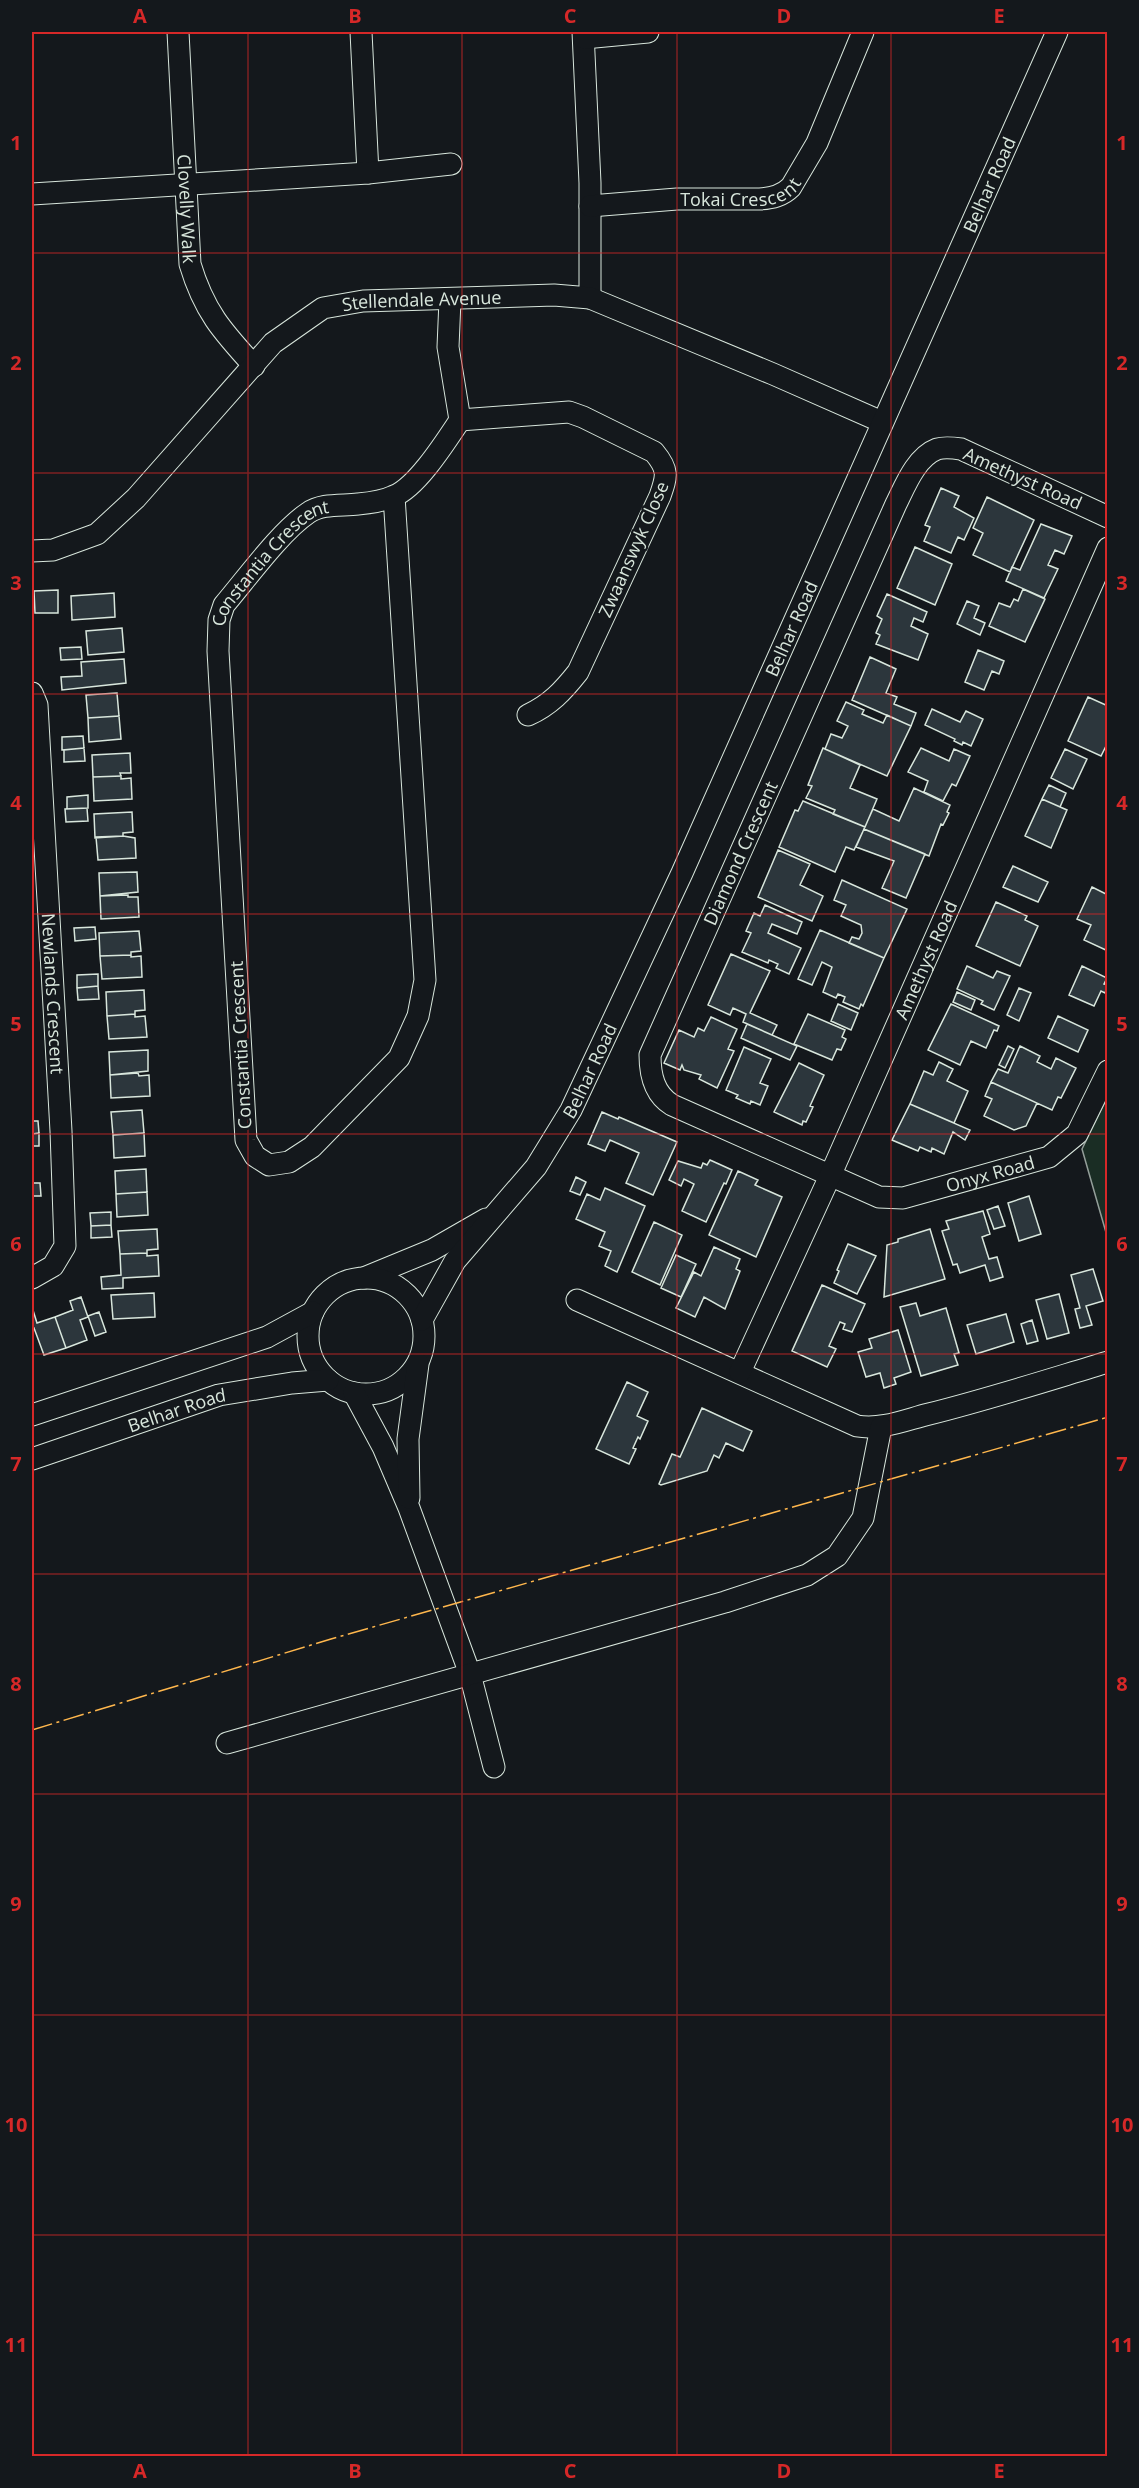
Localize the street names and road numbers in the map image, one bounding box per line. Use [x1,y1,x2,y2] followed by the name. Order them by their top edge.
[957,133,1021,236] street label: Belhar Road
[172,154,202,264] street label: Clovelly Walk
[680,173,806,211] street label: Tokai Crescent
[340,285,502,316] street label: Stellendale Avenue
[960,441,1086,515] street label: Amethyst Road
[592,477,674,621] street label: Zwaanswyk Close
[207,494,330,626] street label: Constantia Crescent
[759,577,823,680] street label: Belhar Road
[697,777,783,929] street label: Diamond Crescent
[889,897,962,1023] street label: Amethyst Road
[37,912,70,1075] street label: Newlands Crescent
[224,960,256,1130] street label: Constantia Crescent
[557,1019,622,1123] street label: Belhar Road
[943,1150,1037,1197] street label: Onyx Road
[124,1382,227,1437] street label: Belhar Road

